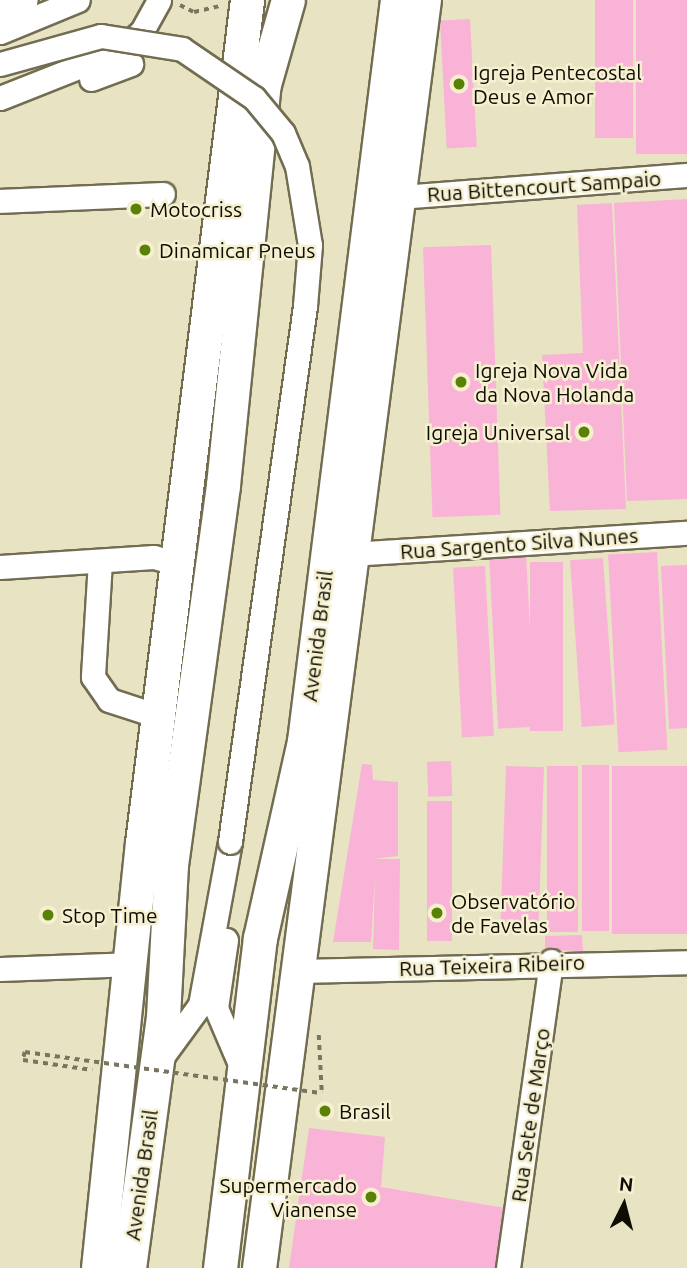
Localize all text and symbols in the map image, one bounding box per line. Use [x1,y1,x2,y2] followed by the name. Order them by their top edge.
[473,59,642,109] place label: Igreja Pentecostal Deus e Amor
[451,76,467,92] marker: Igreja Pentecostal Deus e Amor
[426,165,662,207] street label: Rua Bittencourt Sampaio
[150,196,242,222] place label: Motocriss
[128,201,144,217] marker: Motocriss
[159,237,315,263] place label: Dinamicar Pneus
[137,242,153,258] marker: Dinamicar Pneus
[475,357,634,407] place label: Igreja Nova Vida da Nova Holanda
[453,374,469,390] marker: Igreja Nova Vida da Nova Holanda
[426,419,570,445] place label: Igreja Universal
[576,424,592,440] marker: Igreja Universal
[399,522,639,564] street label: Rua Sargento Silva Nunes
[296,569,338,703] street label: Avenida Brasil
[451,888,576,938] place label: Observatório de Favelas
[62,902,158,928] place label: Stop Time
[429,905,445,921] marker: Observatório de Favelas
[40,907,56,923] marker: Stop Time
[399,949,585,981] street label: Rua Teixeira Ribeiro
[505,1026,555,1204] street label: Rua Sete de Março
[339,1098,391,1124] place label: Brasil
[317,1103,333,1119] marker: Brasil
[119,1108,163,1242] street label: Avenida Brasil
[589,1170,659,1240] north arrow
[219,1172,357,1222] place label: Supermercado Vianense
[618,1172,634,1196] text: N
[363,1189,379,1205] marker: Supermercado Vianense

